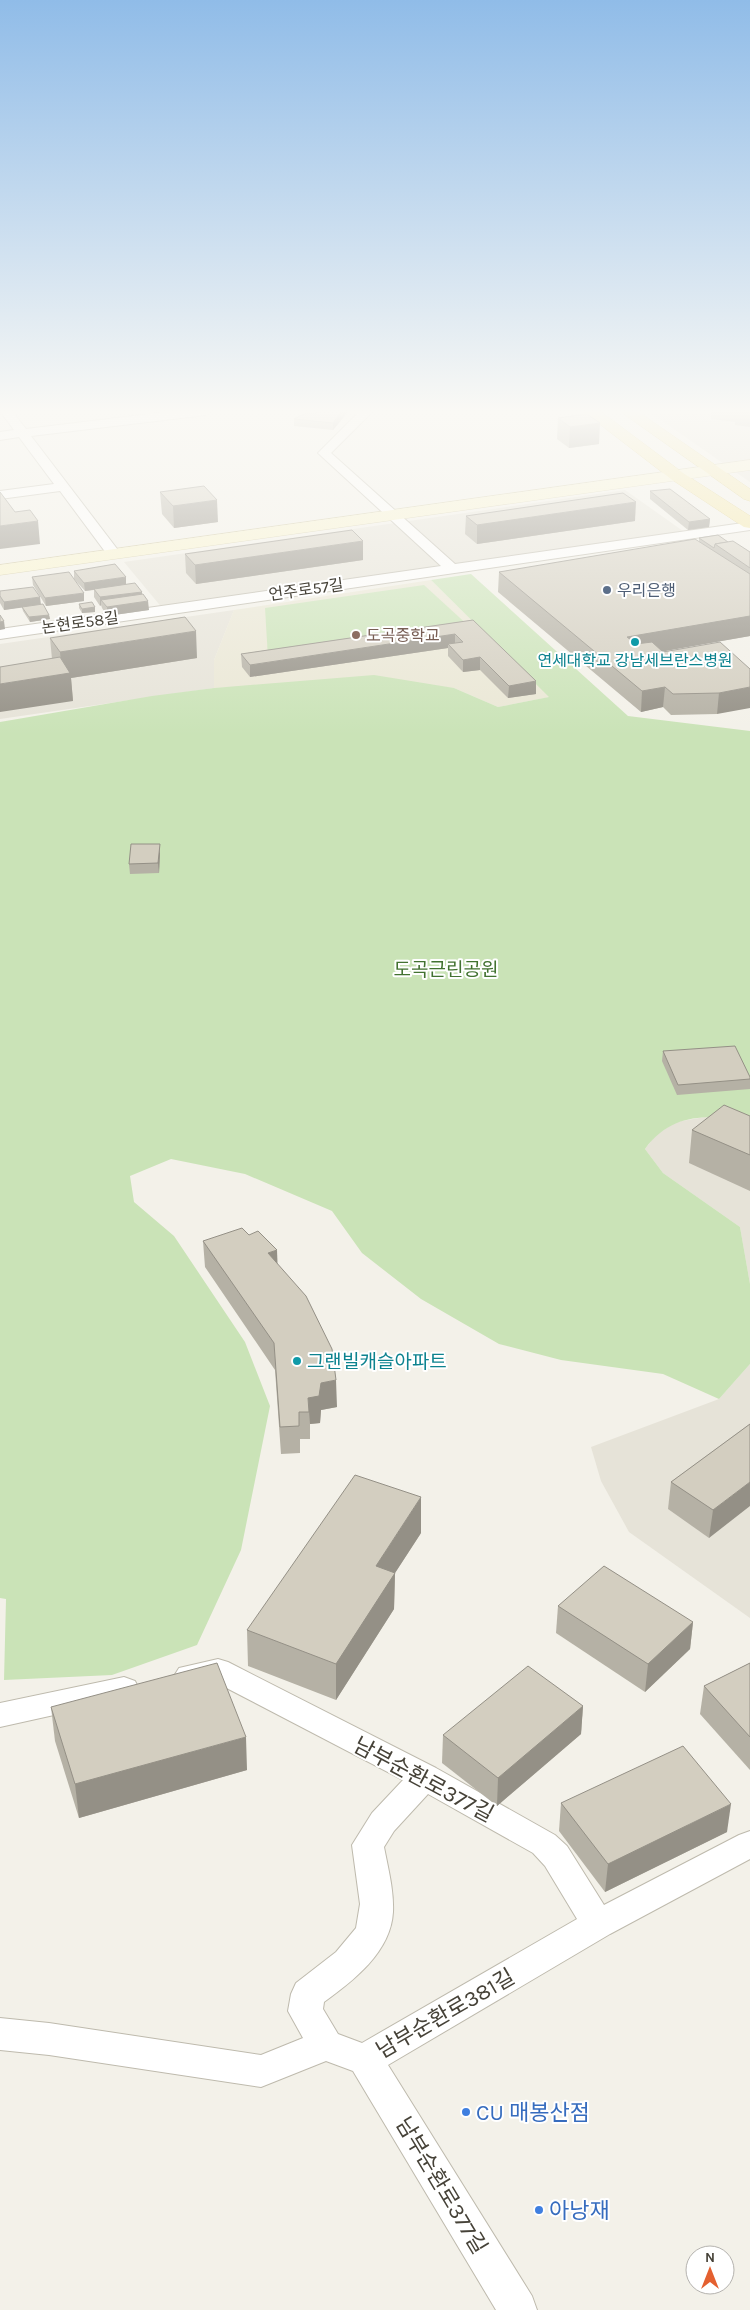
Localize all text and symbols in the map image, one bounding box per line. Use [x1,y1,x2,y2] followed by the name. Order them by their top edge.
[267,575,345,604] street label: 언주로57길
[617,581,676,600] place label: 우리은행
[601,584,613,596] marker: 우리은행
[40,608,120,637] street label: 논현로58길
[366,626,440,645] place label: 도곡중학교
[350,629,362,641] marker: 도곡중학교
[629,636,641,648] marker: 연세대학교 강남세브란스병원
[537,651,733,670] place label: 연세대학교 강남세브란스병원
[394,959,498,981] park label: 도곡근린공원
[307,1351,447,1373] place label: 그랜빌캐슬아파트
[291,1355,303,1367] marker: 그랜빌캐슬아파트
[349,1732,498,1828] street label: 남부순환로377길
[372,1964,519,2064] street label: 남부순환로381길
[476,2100,590,2126] place label: CU 매봉산점
[460,2106,472,2118] marker: CU 매봉산점
[390,2112,492,2259] street label: 남부순환로377길
[549,2198,610,2224] place label: 아낭재
[533,2204,545,2216] marker: 아낭재
[685,2245,735,2295] north arrow
[705,2249,715,2266] text: N

